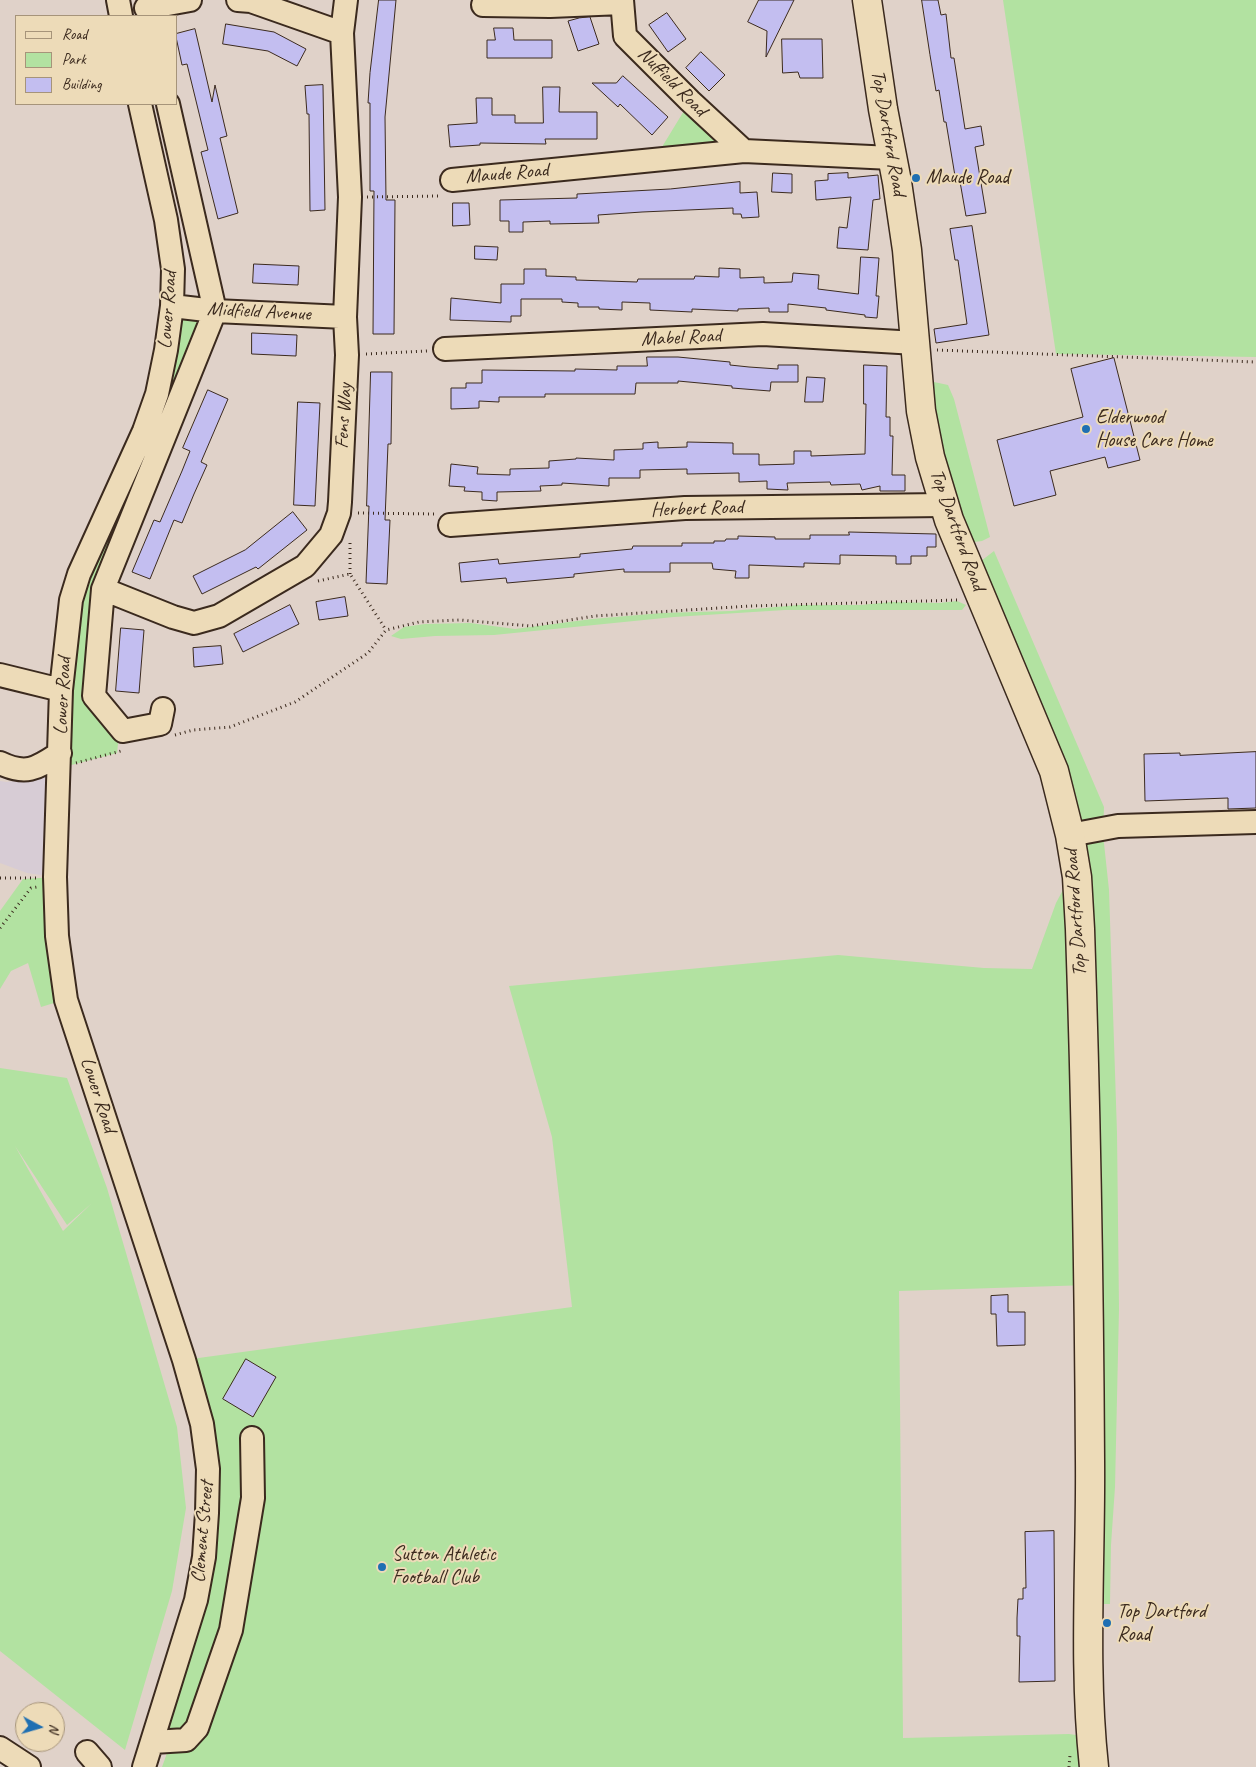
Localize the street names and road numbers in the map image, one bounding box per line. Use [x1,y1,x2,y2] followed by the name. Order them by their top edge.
[632,42,712,122] street label: Nuffield Road
[865,68,911,198] street label: Top Dartford Road
[465,158,549,190] street label: Maude Road
[153,270,183,350] street label: Lower Road
[206,297,312,327] street label: Midfield Avenue
[640,324,722,352] street label: Mabel Road
[330,383,358,449] street label: Fens Way
[924,466,990,594] street label: Top Dartford Road
[650,495,744,523] street label: Herbert Road
[49,657,77,735] street label: Lower Road
[1060,849,1092,977] street label: Top Dartford Road
[75,1054,121,1136] street label: Lower Road
[187,1480,219,1584] street label: Clement Street

